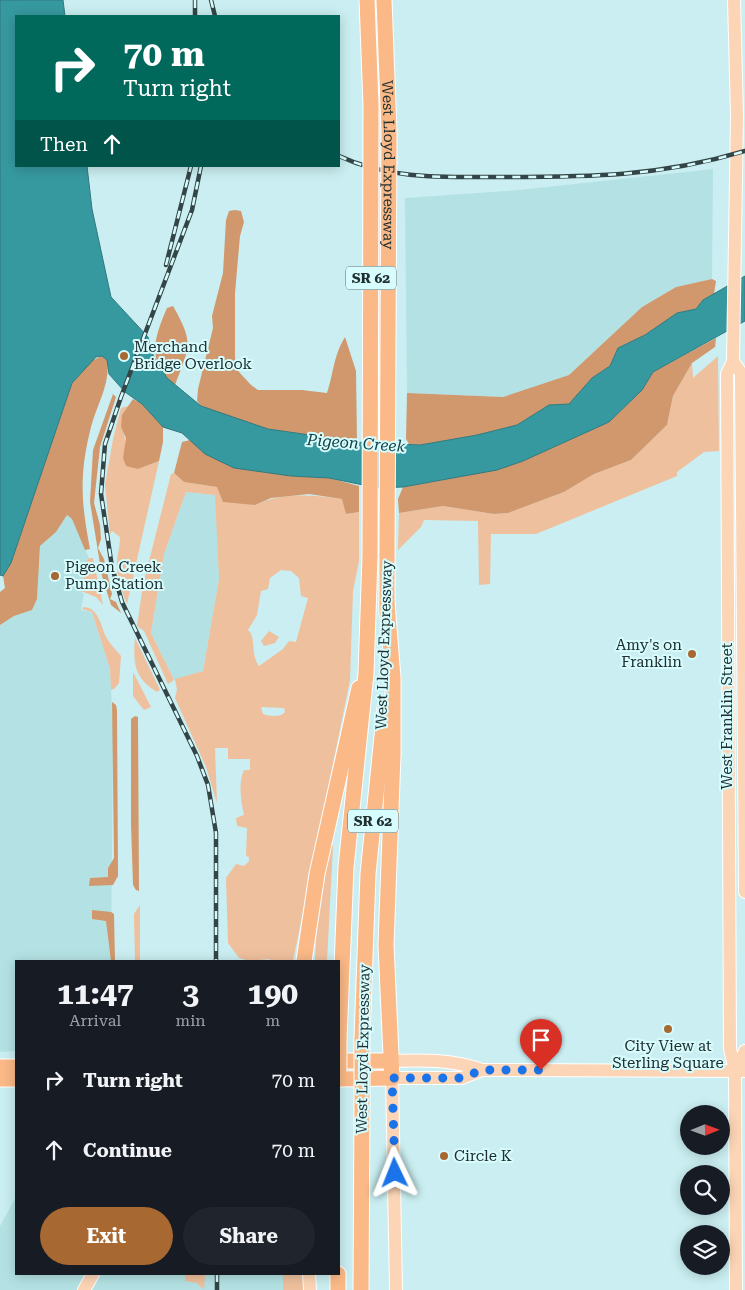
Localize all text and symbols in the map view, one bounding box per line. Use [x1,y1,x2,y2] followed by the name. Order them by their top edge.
[123,34,205,75] text: 70 m
[40,35,105,100] icon: right
[123,76,231,101] text: Turn right
[378,80,398,250] street label: West Lloyd Expressway
[98,130,126,158] icon: ahead
[40,133,88,156] text: Then
[346,266,396,290] road number: SR 62
[134,338,253,373] place label: Merchand Bridge Overlook
[118,350,130,362] marker: Merchand Bridge Overlook
[305,430,406,456] water label: Pigeon Creek
[65,558,164,593] place label: Pigeon Creek Pump Station
[372,560,396,730] street label: West Lloyd Expressway
[49,570,61,582] marker: Pigeon Creek Pump Station
[616,636,682,671] place label: Amy's on Franklin
[718,642,736,789] street label: West Franklin Street
[686,648,698,660] marker: Amy's on Franklin
[348,809,398,832] road number: SR 62
[353,964,373,1134] street label: West Lloyd Expressway
[57,976,134,1011] text: 11:47
[182,976,199,1011] text: 3
[248,976,298,1011] text: 190
[69,1011,121,1030] text: Arrival
[176,1011,206,1030] text: min
[265,1011,280,1030] text: m
[520,1019,562,1070] pin
[662,1023,674,1035] marker: City View at Sterling Square
[527,1026,555,1054] icon: arrive
[612,1037,724,1072] place label: City View at Sterling Square
[40,1066,68,1094] icon: right
[83,1069,183,1092] text: Turn right
[272,1069,315,1092] text: 70 m
[680,1105,730,1155] north arrow
[680,1105,730,1275] map controls
[40,1136,68,1164] icon: ahead
[83,1139,172,1162] text: Continue
[272,1139,315,1162] text: 70 m
[368,1146,420,1198] position arrow
[454,1147,512,1165] place label: Circle K
[438,1150,450,1162] marker: Circle K
[680,1165,730,1215] button: search
[40,1207,173,1265] button: Exit
[183,1207,315,1265] button: Share
[680,1225,730,1275] button: layers

